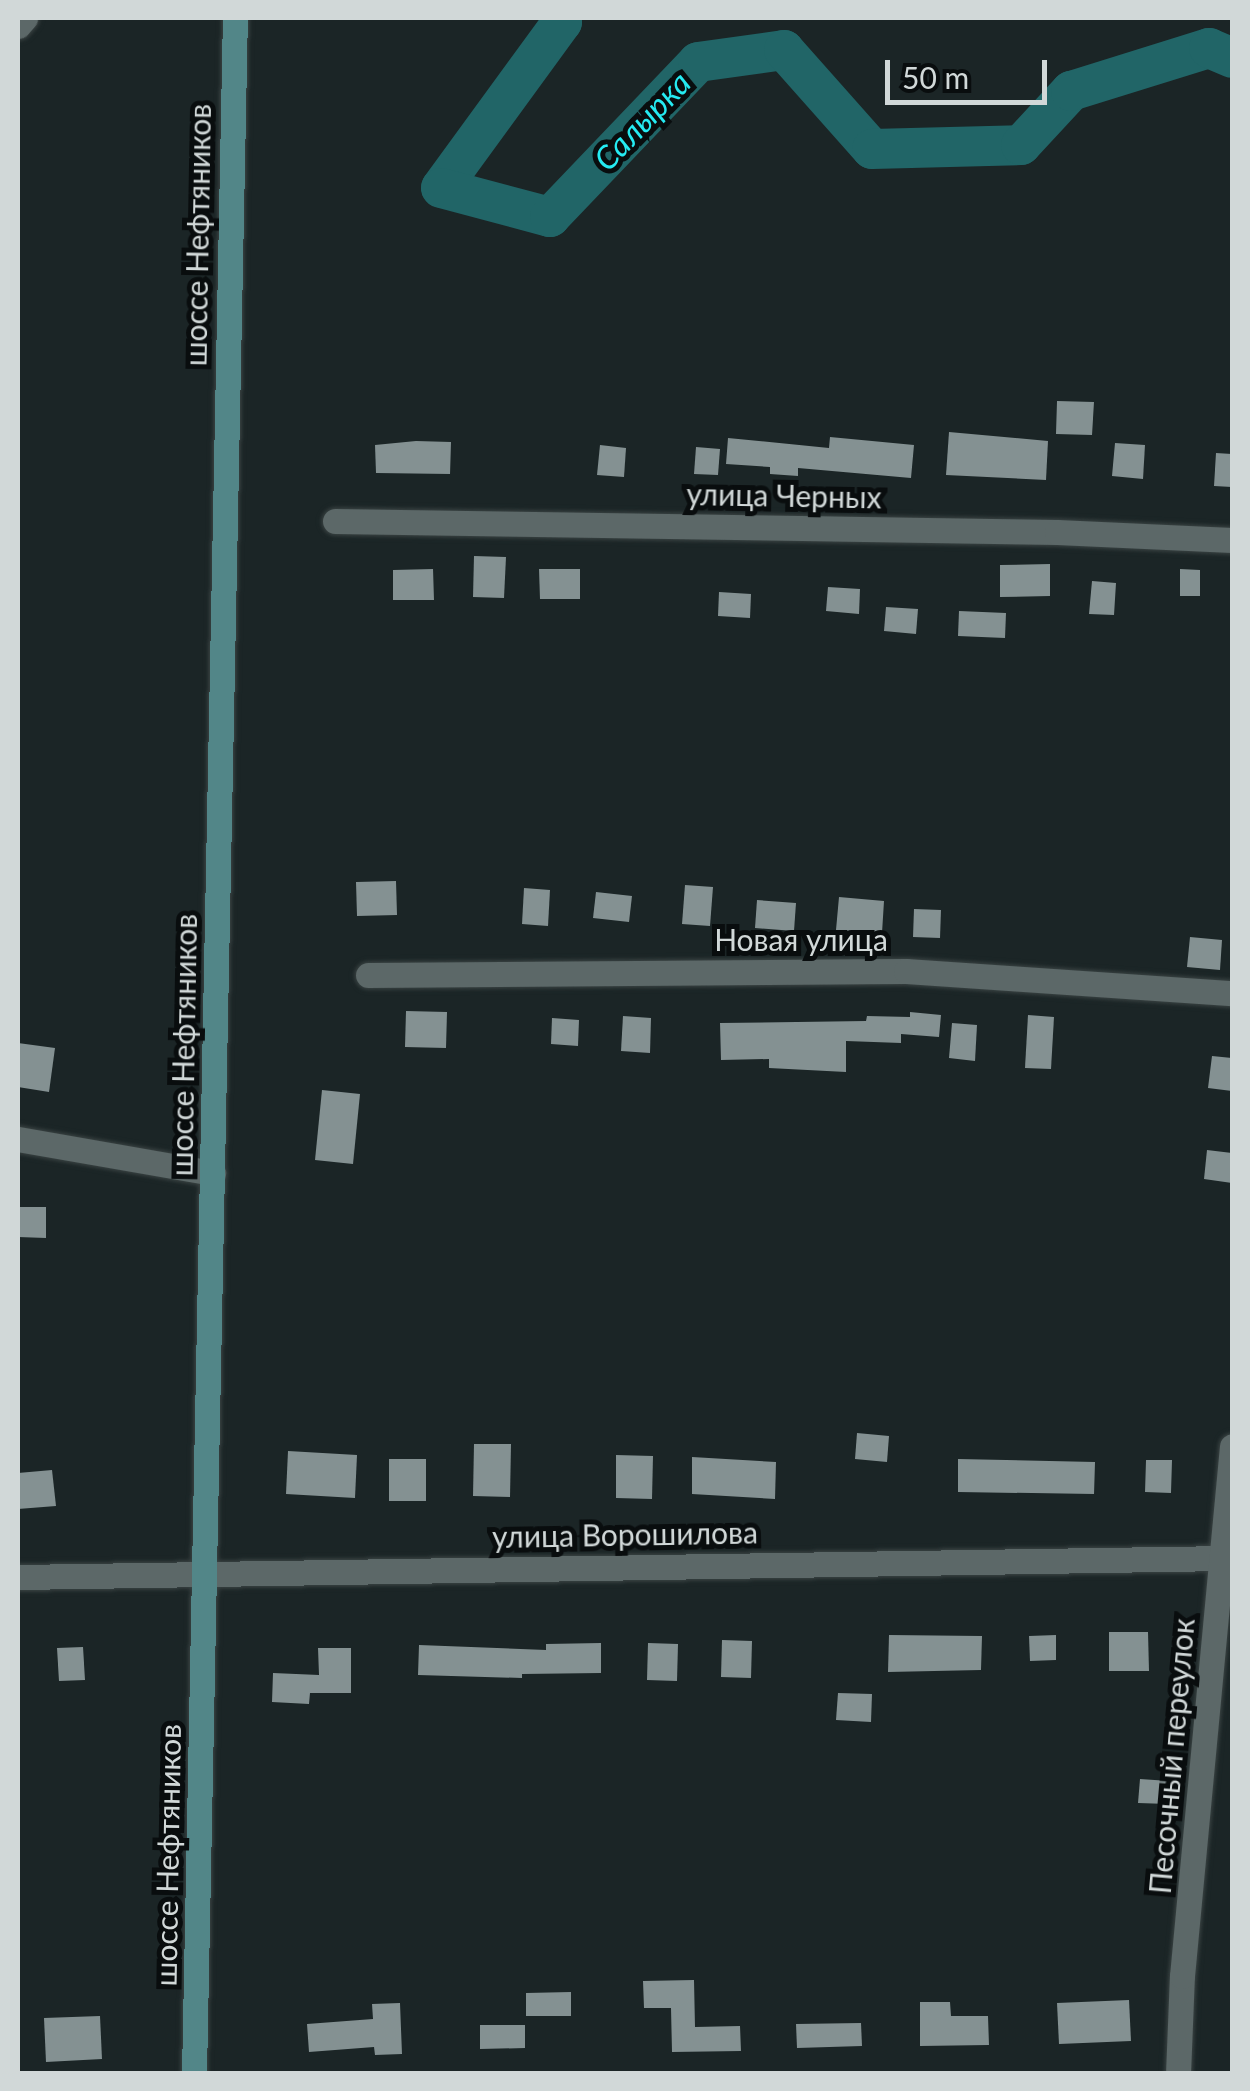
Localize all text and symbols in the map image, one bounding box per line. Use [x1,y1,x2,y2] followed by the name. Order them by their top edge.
[890,40,1052,102] scale bar
[902,59,969,95] text: 50 m
[586,64,698,178] water label: Салырка
[177,104,217,366] street label: шоссе Нефтяников
[686,475,882,515] street label: улица Черных
[163,914,203,1176] street label: шоссе Нефтяников
[714,921,888,957] street label: Новая улица
[492,1514,758,1554] street label: улица Ворошилова
[1141,1617,1201,1895] street label: Песочный переулок
[147,1724,187,1986] street label: шоссе Нефтяников

